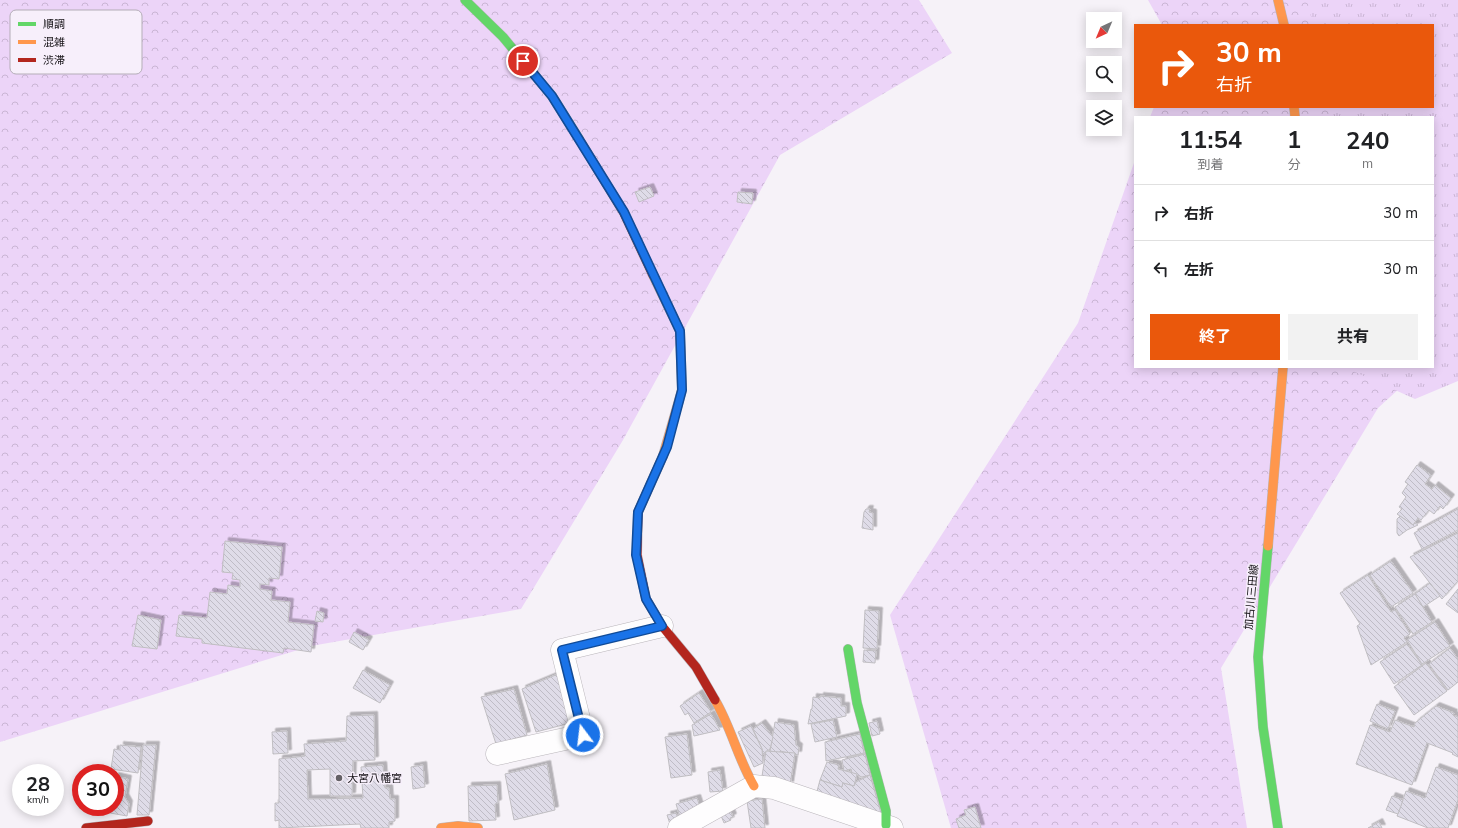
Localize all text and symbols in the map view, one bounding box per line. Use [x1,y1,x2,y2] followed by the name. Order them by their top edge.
[10,10,142,74] legend
[1086,12,1122,48] north arrow
[1086,12,1122,136] map controls
[43,17,65,32] text: 順調
[1216,34,1282,72] text: 30 m
[43,35,65,50] text: 混雑
[1150,40,1202,92] icon: right
[506,44,540,78] pin
[512,50,534,72] icon: arrive
[43,53,65,68] text: 渋滞
[1086,56,1122,92] button: search
[1216,73,1252,97] text: 右折
[1086,100,1122,136] button: layers
[1179,124,1242,156] text: 11:54
[1287,124,1301,156] text: 1
[1346,125,1389,157] text: 240
[1362,155,1373,173] text: m
[1197,156,1223,174] text: 到着
[1288,156,1301,174] text: 分
[1150,202,1172,224] icon: right
[1383,203,1418,223] text: 30 m
[1184,204,1214,224] text: 右折
[1150,258,1172,280] icon: left
[1383,259,1418,279] text: 30 m
[1184,260,1214,280] text: 左折
[1150,314,1280,360] button: 終了
[1288,314,1418,360] button: 共有
[1241,564,1262,631] street label: 加古川三田線
[562,714,604,756] position arrow
[72,764,124,816] speed limit sign: 30
[26,771,50,798] text: 28
[347,771,402,786] place label: 大宮八幡宮
[334,773,344,783] marker: 大宮八幡宮
[27,793,49,807] text: km/h

